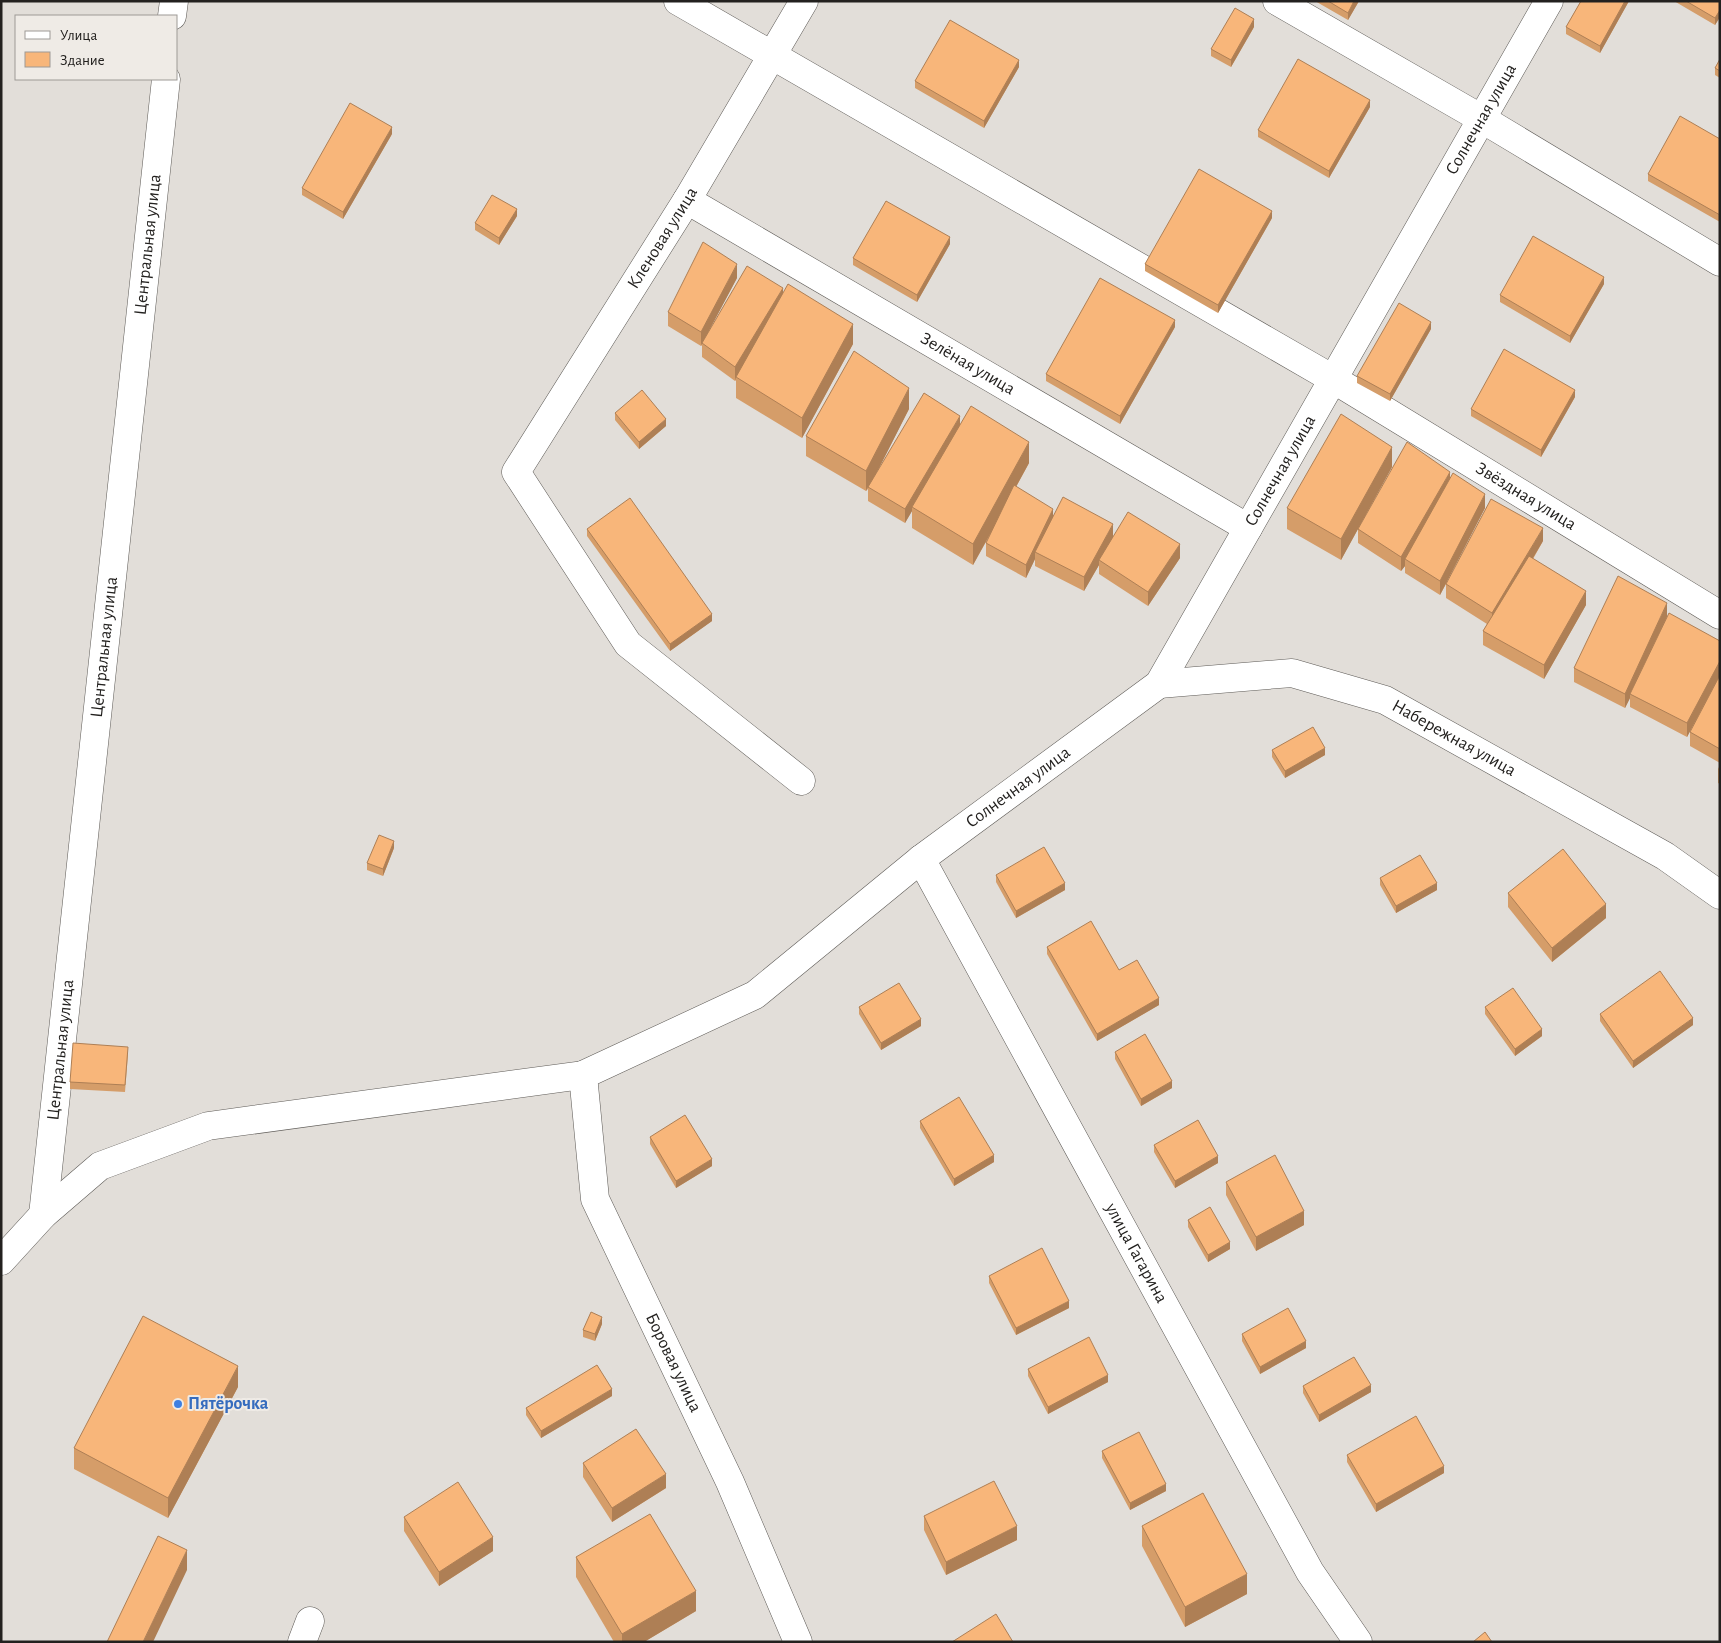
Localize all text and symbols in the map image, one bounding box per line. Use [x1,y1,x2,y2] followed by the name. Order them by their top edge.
[15,15,178,80] legend
[60,28,97,43] text: Улица
[60,53,105,68] text: Здание
[1443,61,1520,178] street label: Солнечная улица
[131,173,165,316] street label: Центральная улица
[624,184,701,292] street label: Кленовая улица
[917,329,1018,399] street label: Зелёная улица
[1242,412,1319,530] street label: Солнечная улица
[1472,459,1579,534] street label: Звёздная улица
[88,576,121,719] street label: Центральная улица
[1389,697,1519,780] street label: Набережная улица
[963,743,1074,832] street label: Солнечная улица
[44,979,77,1121] street label: Центральная улица
[1101,1199,1170,1306] street label: улица Гагарина
[642,1310,704,1415] street label: Боровая улица
[188,1395,269,1413] place label: Пятёрочка
[172,1398,184,1410] marker: Пятёрочка

